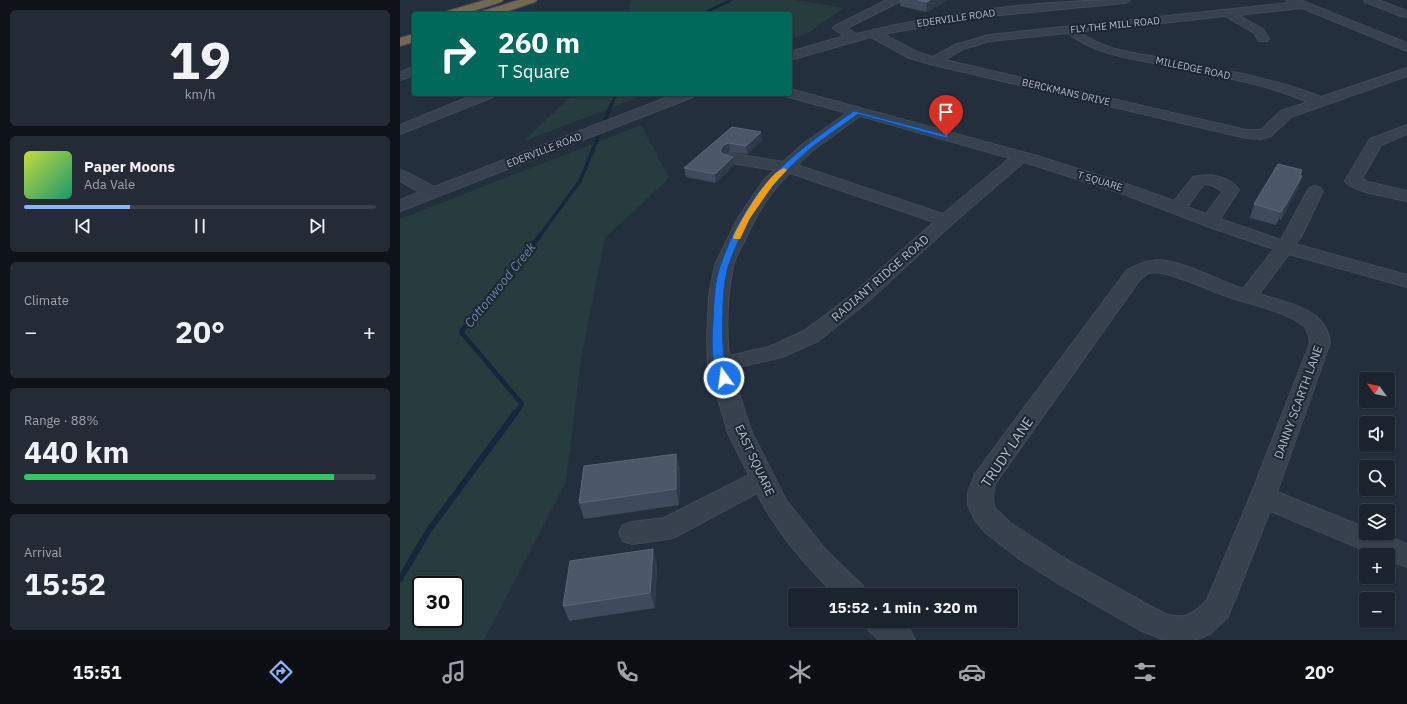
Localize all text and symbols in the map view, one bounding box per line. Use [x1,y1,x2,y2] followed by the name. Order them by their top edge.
[916,6,996,30] street label: EDERVILLE ROAD
[1070,14,1161,36] street label: FLY THE MILL ROAD
[498,24,580,61] text: 260 m
[169,26,231,93] text: 19
[432,28,484,80] icon: right
[1154,54,1232,82] street label: MILLEDGE ROAD
[498,60,570,83] text: T Square
[1021,76,1111,108] street label: BERCKMANS DRIVE
[185,86,215,103] text: km/h
[929,95,963,136] pin
[935,101,957,123] icon: arrive
[505,130,584,170] street label: EDERVILLE ROAD
[84,157,175,176] text: Paper Moons
[1076,168,1124,194] street label: T SQUARE
[84,176,135,193] text: Ada Vale
[72,215,94,237] icon: previous
[189,215,211,237] icon: pause
[306,215,328,237] icon: next
[828,232,932,324] street label: RADIANT RIDGE ROAD
[461,239,540,331] water label: Cottonwood Creek
[24,292,69,309] text: Climate
[175,312,225,351] text: 20°
[24,317,37,346] text: −
[363,317,376,346] text: +
[1270,343,1326,461] street label: DANNY SCARTH LANE
[703,357,745,399] position arrow
[1359,372,1395,408] north arrow
[1359,372,1395,628] map controls
[24,412,98,429] text: Range · 88%
[977,413,1037,491] street label: TRUDY LANE
[1359,416,1395,452] button: sound
[732,422,778,498] street label: EAST SQUARE
[24,432,129,471] text: 440 km
[1359,460,1395,496] button: search
[1359,504,1395,540] button: layers
[24,544,62,561] text: Arrival
[1359,548,1395,584] button: +
[24,564,106,603] text: 15:52
[412,576,464,628] speed limit sign: 30
[1359,592,1395,628] button: −
[829,598,977,617] text: 15:52 · 1 min · 320 m
[267,658,295,686] icon: directions
[440,658,468,686] icon: music
[613,658,641,686] icon: phone
[786,658,814,686] icon: climate
[958,658,986,686] icon: car
[1131,658,1159,686] icon: filters
[72,661,122,684] text: 15:51
[1304,661,1334,684] text: 20°

